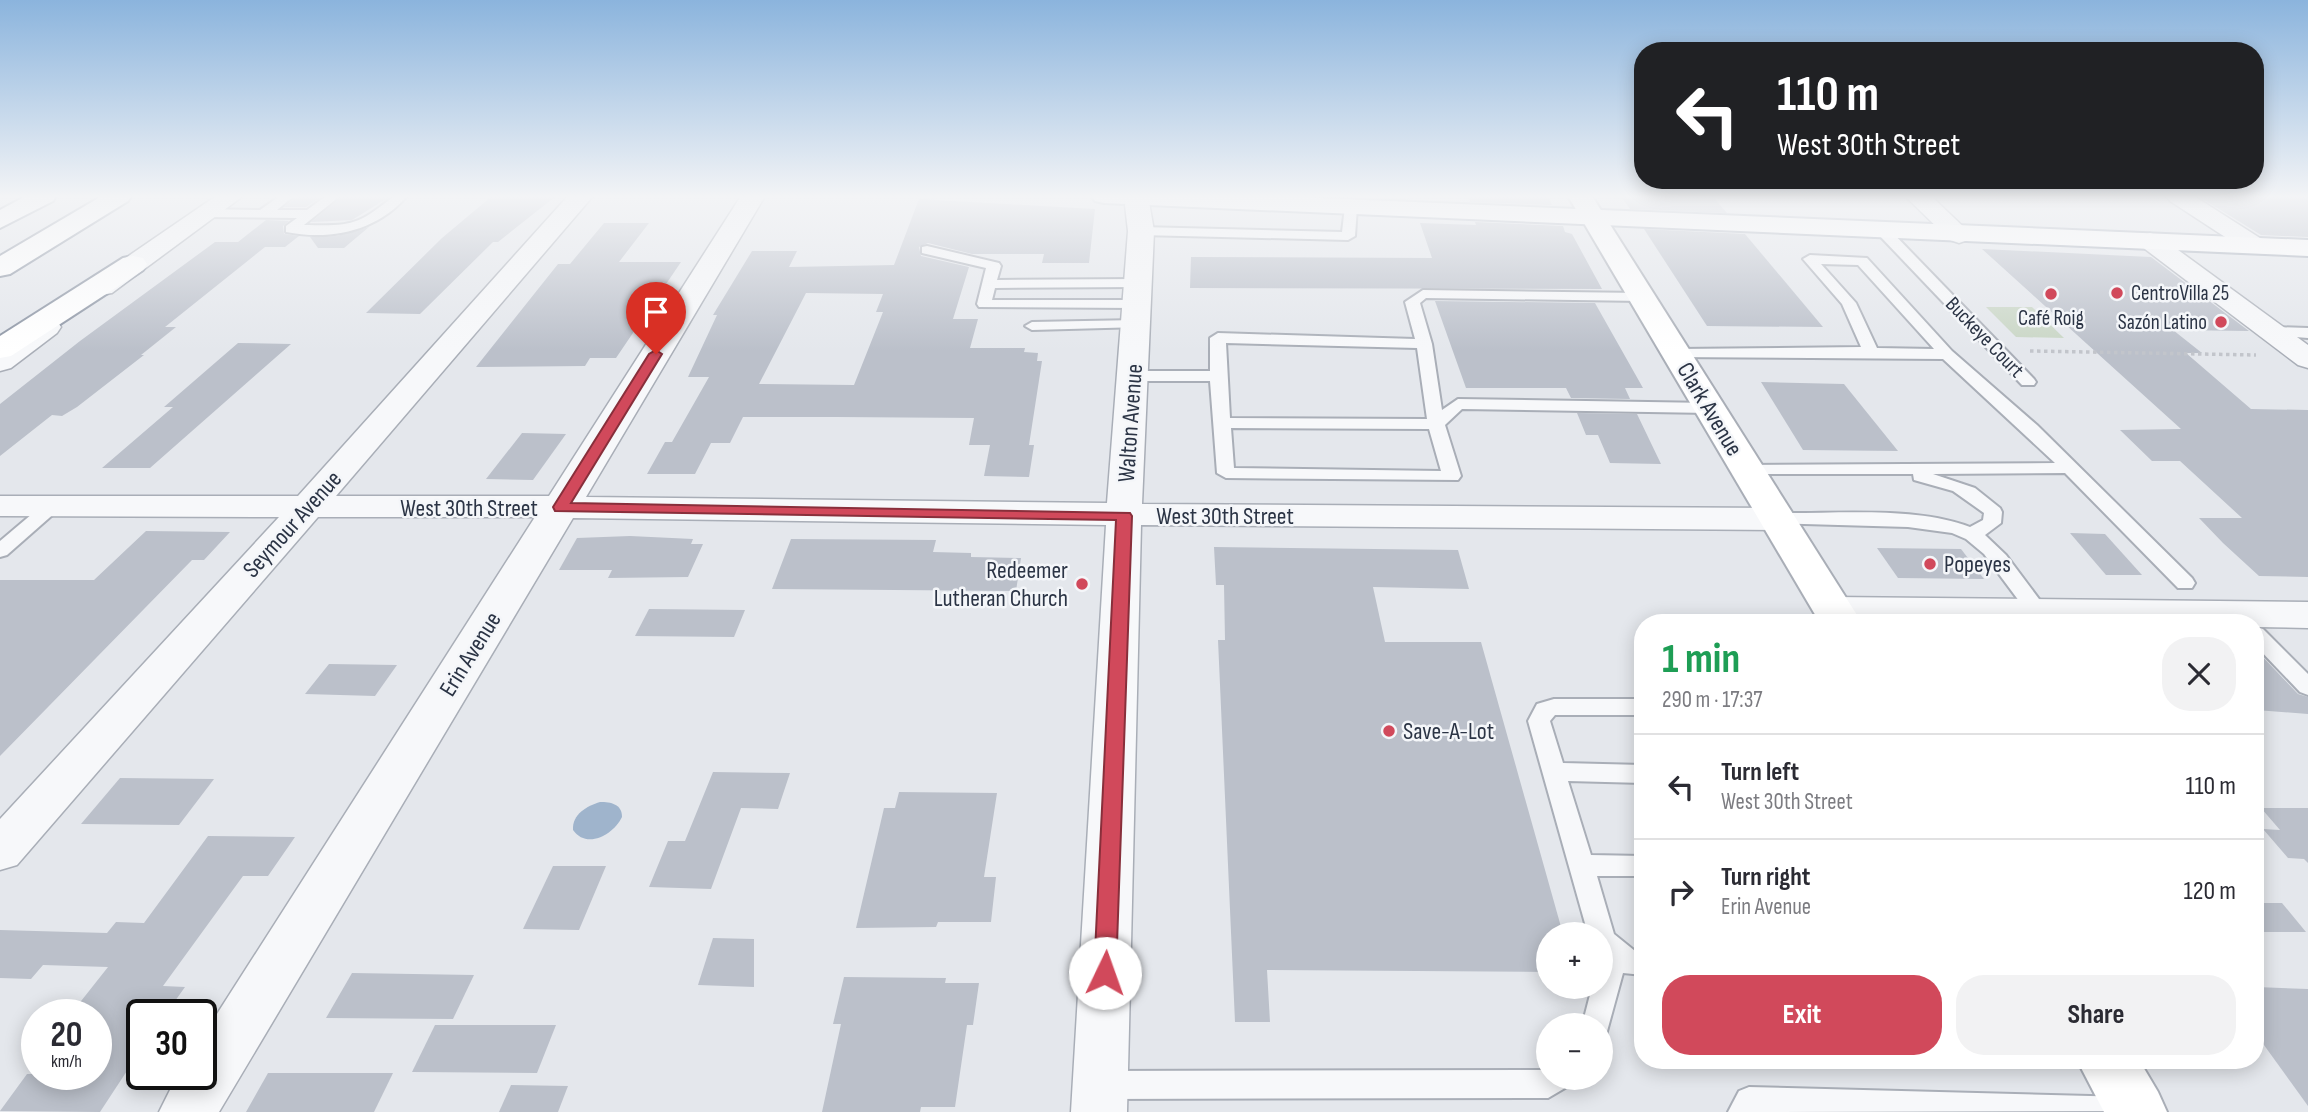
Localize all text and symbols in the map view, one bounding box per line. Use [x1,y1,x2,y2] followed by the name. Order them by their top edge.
[1777,66,1879,125] text: 110 m
[1662,70,1753,161] icon: left
[1777,126,1960,165] text: West 30th Street
[2131,281,2229,306] place label: CentroVilla 25
[626,282,686,354] pin
[2109,285,2125,301] marker: CentroVilla 25
[2043,286,2059,302] marker: Café Roig
[1940,292,2029,383] street label: Buckeye Court
[637,293,675,331] icon: arrive
[2018,306,2084,331] place label: Café Roig
[2118,310,2207,335] place label: Sazón Latino
[2213,314,2229,330] marker: Sazón Latino
[1670,357,1749,461] street label: Clark Avenue
[1112,363,1149,483] street label: Walton Avenue
[237,465,348,584] street label: Seymour Avenue
[400,494,538,523] street label: West 30th Street
[1156,502,1294,531] street label: West 30th Street
[1944,550,2011,579] place label: Popeyes
[934,556,1068,613] place label: Redeemer Lutheran Church
[1922,556,1938,572] marker: Popeyes
[1074,576,1090,592] marker: Redeemer Lutheran Church
[433,607,508,702] street label: Erin Avenue
[1662,634,1740,685] text: 1 min
[2162,637,2236,711] button: close
[1662,686,1762,714] text: 290 m · 17:37
[1403,717,1494,746] place label: Save-A-Lot
[1381,723,1397,739] marker: Save-A-Lot
[1721,757,1799,788] text: Turn left
[1662,768,1700,806] icon: left
[2185,771,2236,802] text: 110 m
[1721,788,1853,816] text: West 30th Street
[1721,862,1810,893] text: Turn right
[1662,873,1700,911] icon: right
[2183,876,2236,907] text: 120 m
[1721,893,1811,921] text: Erin Avenue
[1536,922,1613,1090] map controls
[1536,922,1613,999] button: +
[1068,936,1142,1010] position arrow
[1662,975,1942,1055] button: Exit
[1956,975,2236,1055] button: Share
[126,999,217,1090] speed limit sign: 30
[1536,1013,1613,1090] button: −
[51,1014,83,1057] text: 20
[51,1051,82,1072] text: km/h

